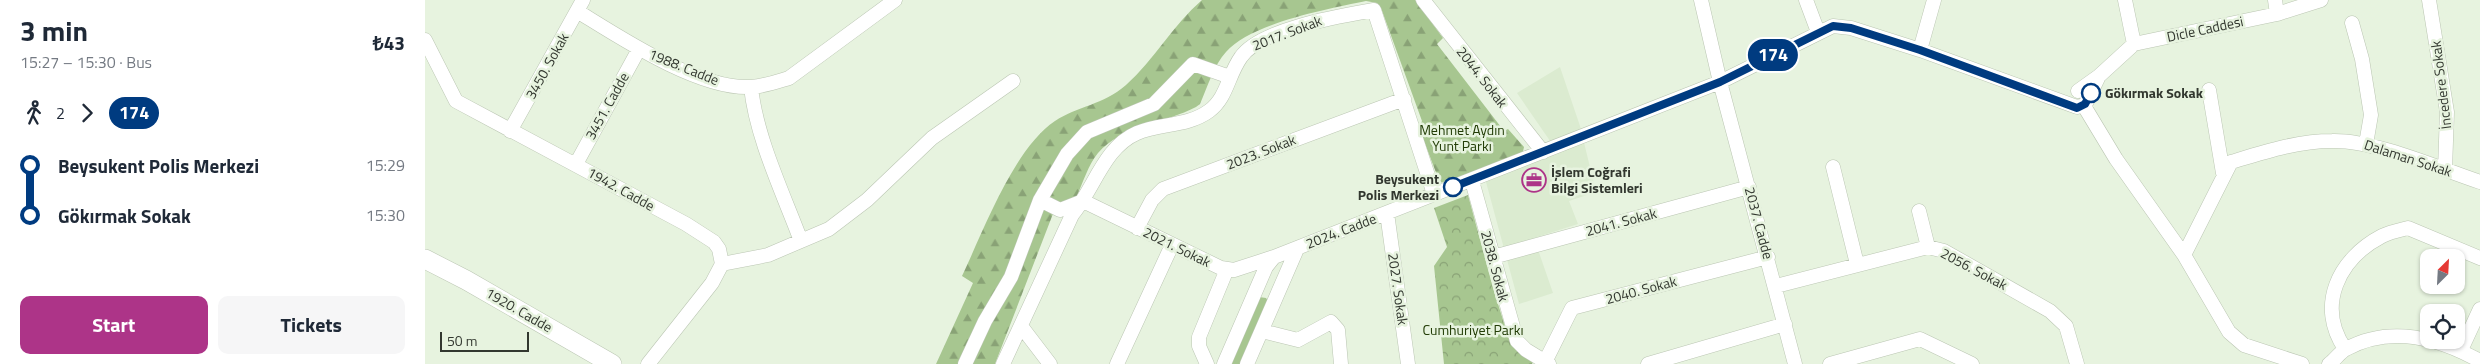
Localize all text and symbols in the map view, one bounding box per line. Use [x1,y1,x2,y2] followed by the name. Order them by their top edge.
[20,9,88,52] text: 3 min
[1249,10,1325,55] street label: 2017. Sokak
[2165,10,2245,47] street label: Dicle Caddesi
[373,28,405,57] text: ₺43
[520,29,574,103] street label: 3450. Sokak
[1744,39,1802,71] line badge: 174
[2425,39,2456,130] street label: İncedere Sokak
[1758,41,1788,68] text: 174
[1452,42,1513,112] street label: 2044. Sokak
[646,43,722,90] street label: 1988. Cadde
[20,50,152,74] text: 15:27 – 15:30 · Bus
[579,68,634,143] street label: 3451. Cadde
[2105,82,2204,103] place label: Gökırmak Sokak
[2081,83,2101,103] marker: Gökırmak Sokak
[20,99,48,127] icon: walk
[73,99,101,127] icon: forward
[119,99,149,126] text: 174
[56,101,65,125] text: 2
[1419,119,1505,156] park label: Mehmet Aydın Yunt Parkı
[1223,129,1299,174] street label: 2023. Sokak
[2362,133,2455,182] street label: Dalaman Sokak
[58,151,259,180] text: Beysukent Polis Merkezi
[366,153,405,177] text: 15:29
[584,161,659,216] street label: 1942. Cadde
[1551,161,1643,198] place label: İşlem Coğrafi Bilgi Sistemleri
[1521,167,1547,193] office icon: İşlem Coğrafi Bilgi Sistemleri
[1358,168,1439,205] place label: Beysukent Polis Merkezi
[1443,177,1463,197] marker: Beysukent Polis Merkezi
[1740,184,1779,261] street label: 2037. Cadde
[58,201,191,230] text: Gökırmak Sokak
[1583,202,1659,241] street label: 2041. Sokak
[366,203,405,227] text: 15:30
[1303,207,1379,254] street label: 2024. Cadde
[1140,221,1215,272] street label: 2021. Sokak
[1476,228,1515,304] street label: 2038. Sokak
[1937,242,2012,295] street label: 2056. Sokak
[2420,249,2465,294] north arrow
[2420,249,2465,349] map controls
[1383,251,1414,327] street label: 2027. Sokak
[1603,270,1679,309] street label: 2040. Sokak
[482,282,557,337] street label: 1920. Cadde
[20,296,208,354] button: Start
[218,296,405,354] button: Tickets
[2420,304,2465,349] button: locate
[1423,319,1523,340] park label: Cumhuriyet Parkı
[440,329,529,352] scale bar
[447,330,477,351] text: 50 m

